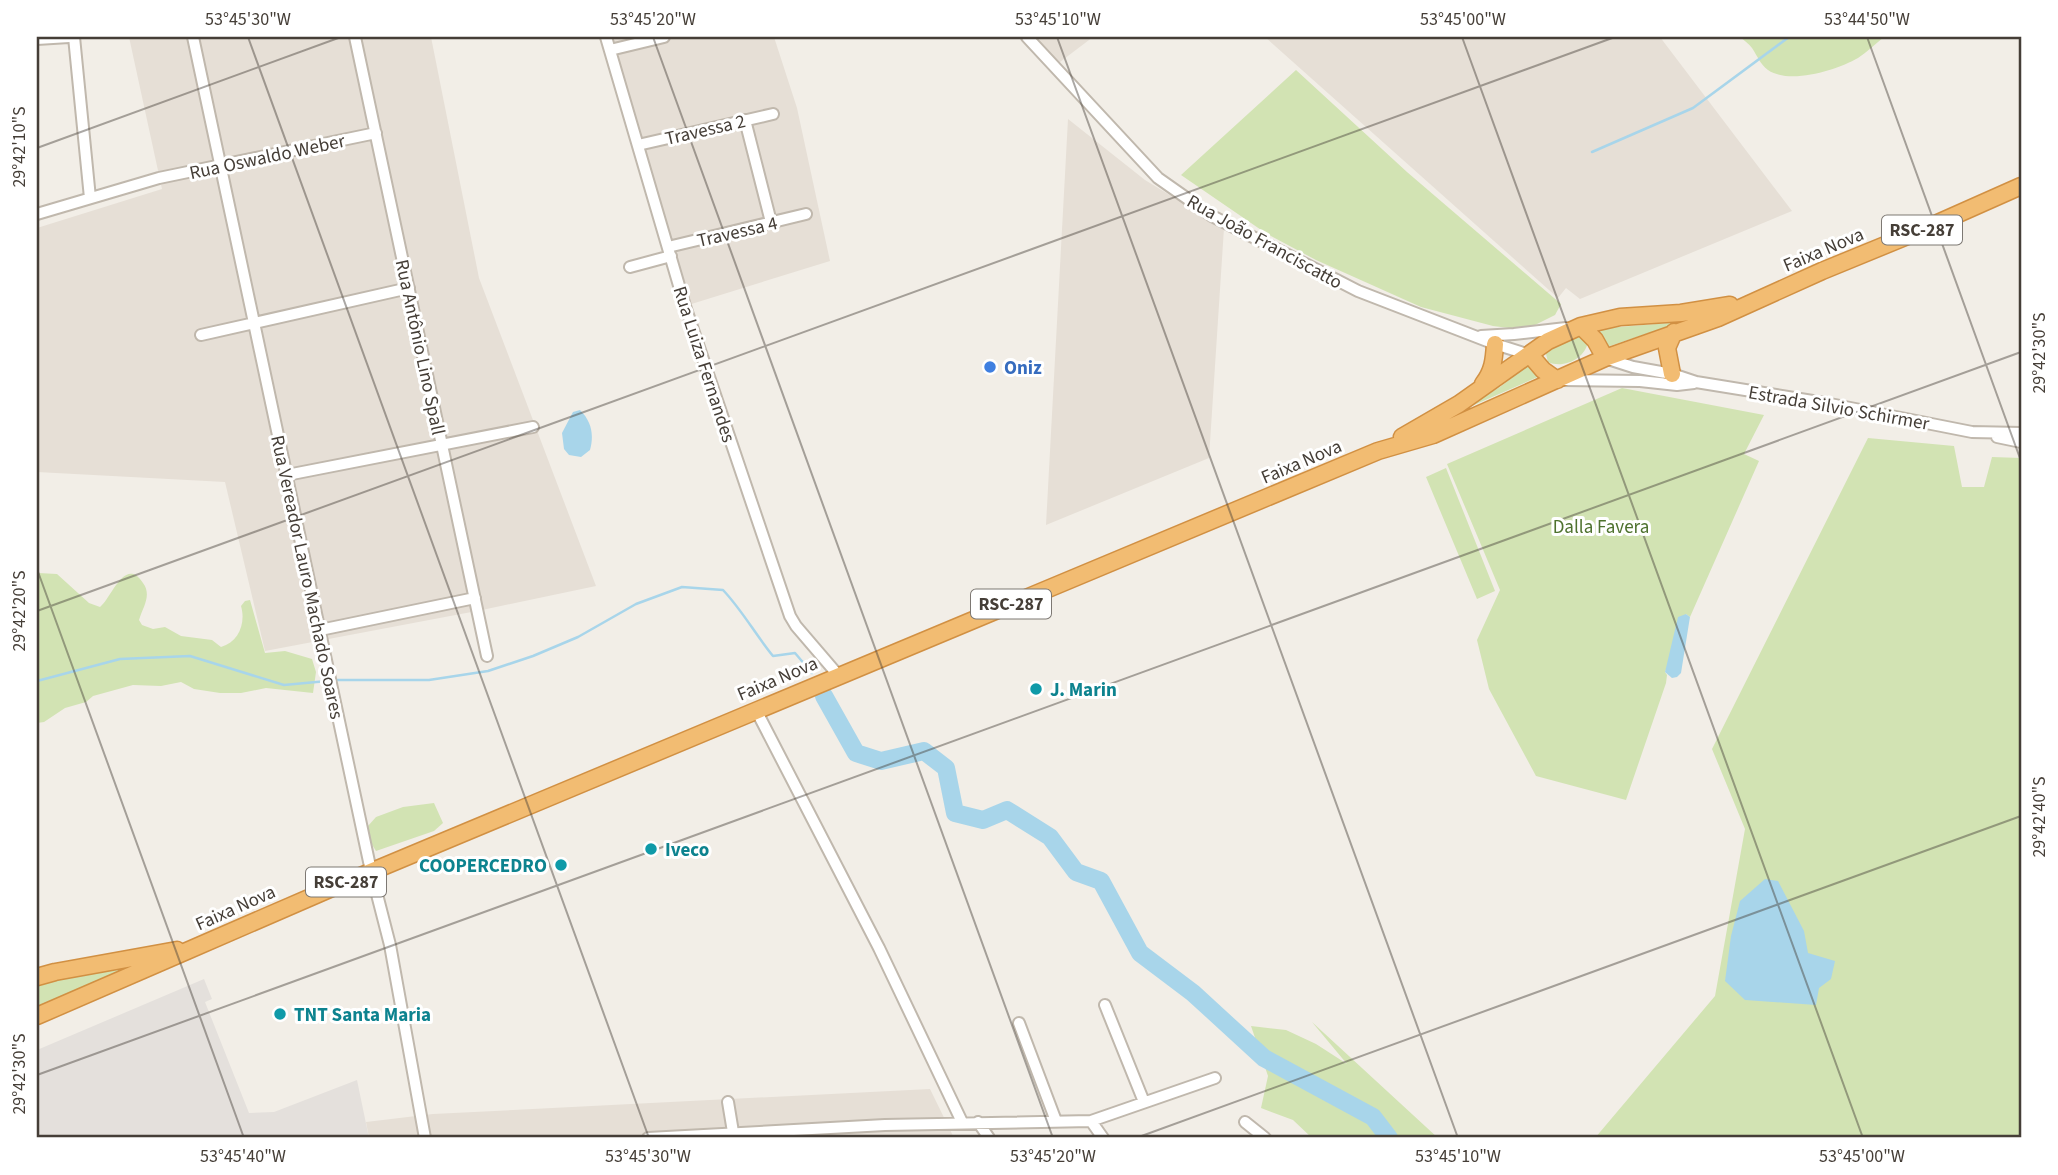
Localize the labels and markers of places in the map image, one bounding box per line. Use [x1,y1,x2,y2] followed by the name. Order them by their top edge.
[1004,355,1042,382] place label: Oniz
[982,359,998,375] marker: Oniz
[1050,677,1117,704] place label: J. Marin
[1028,681,1044,697] marker: J. Marin
[665,837,709,864] place label: Iveco
[643,841,659,857] marker: Iveco
[419,853,547,880] place label: COOPERCEDRO
[553,857,569,873] marker: COOPERCEDRO
[294,1002,431,1029] place label: TNT Santa Maria
[272,1006,288,1022] marker: TNT Santa Maria

